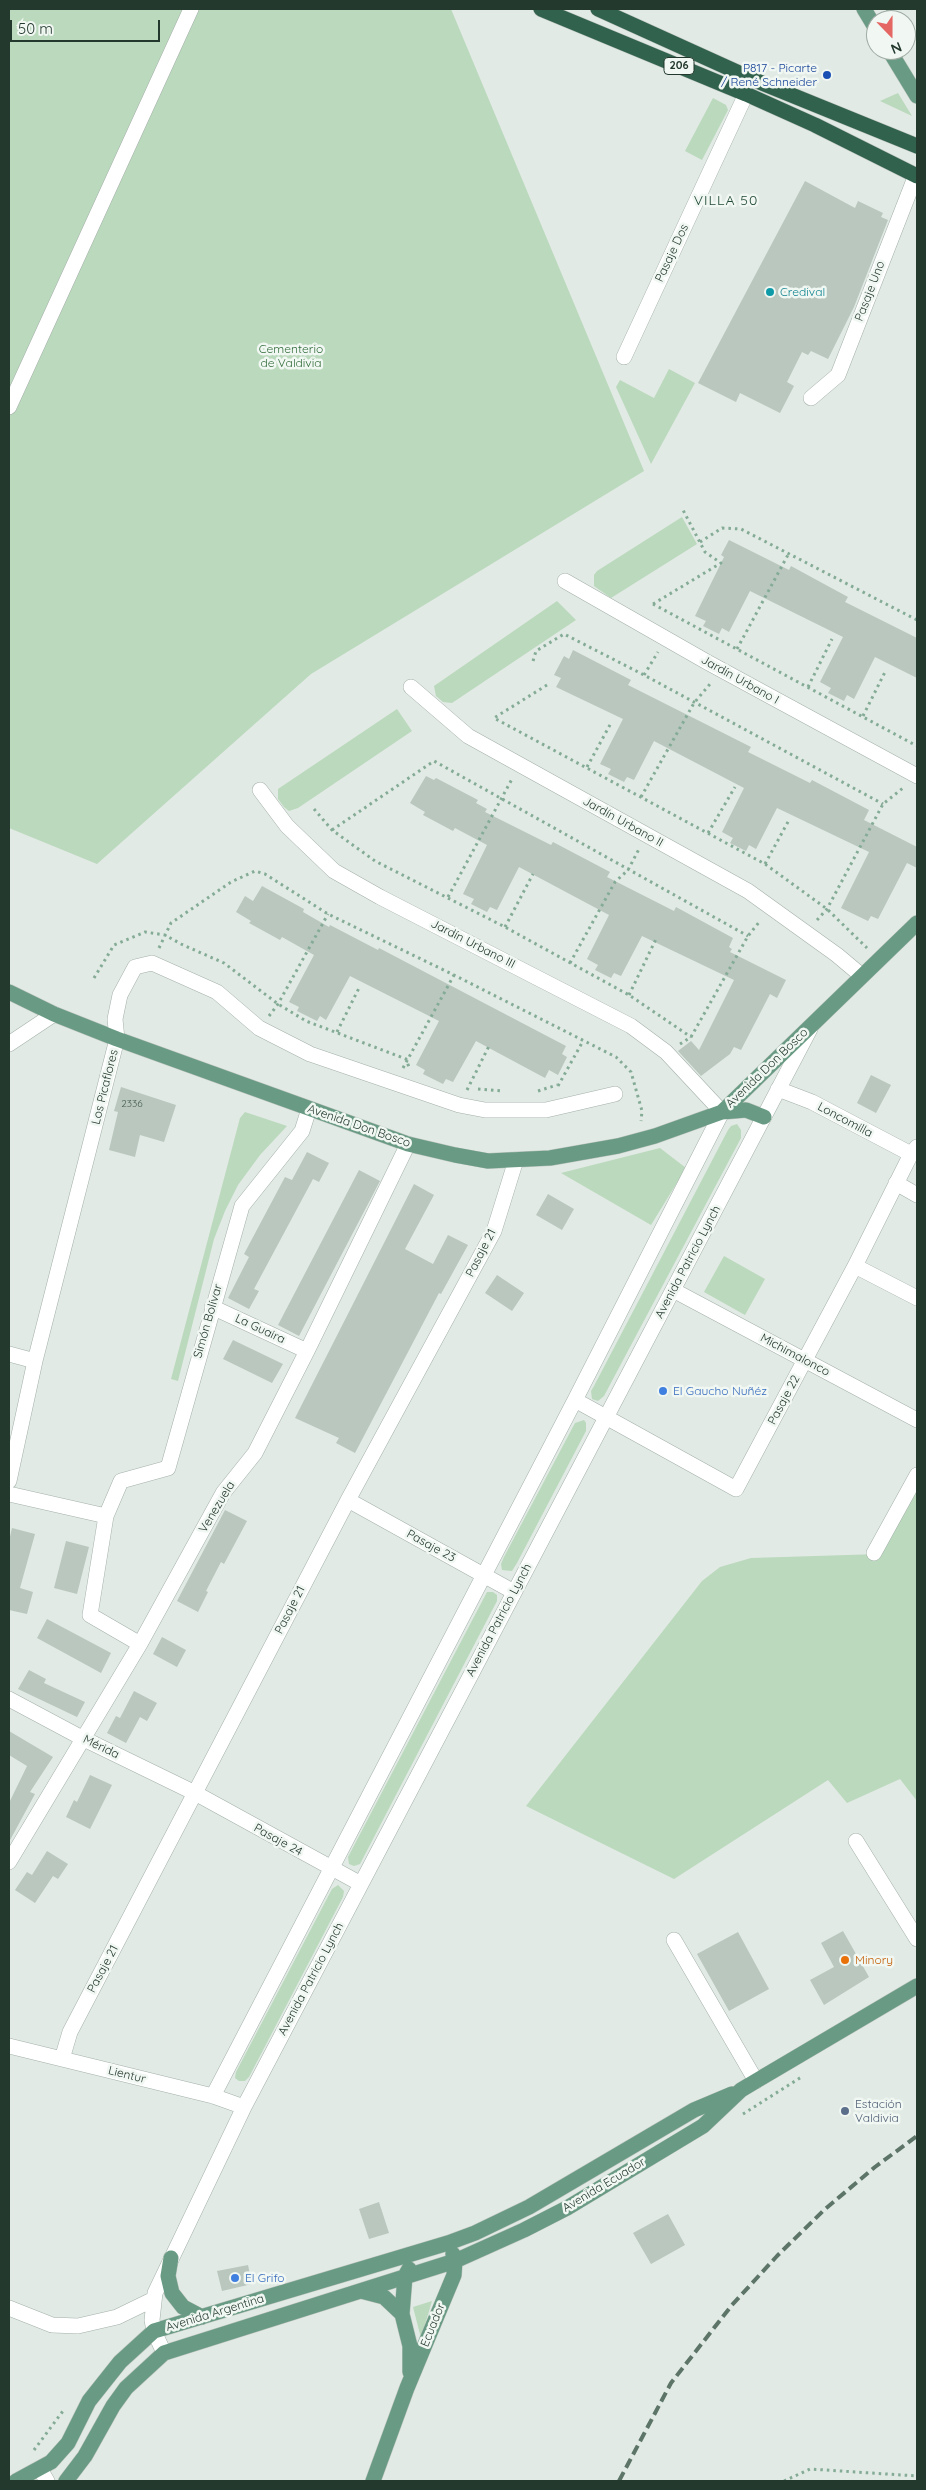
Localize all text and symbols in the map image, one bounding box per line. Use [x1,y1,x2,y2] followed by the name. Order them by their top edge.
[12,10,162,42] scale bar
[866,10,916,60] north arrow
[18,19,53,38] text: 50 m
[888,38,904,58] text: N
[664,58,694,74] road number: 206
[721,61,817,89] place label: P817 - Picarte / René Schneider
[821,69,833,81] marker: P817 - Picarte / René Schneider
[693,193,759,209] district label: VILLA 50
[652,222,692,284] street label: Pasaje Dos
[852,259,888,323] street label: Pasaje Uno
[780,285,825,299] place label: Credival
[764,286,776,298] marker: Credival
[259,342,323,370] park label: Cementerio de Valdivia
[699,653,781,707] street label: Jardín Urbano I
[580,794,666,850] street label: Jardín Urbano II
[428,917,518,971] street label: Jardín Urbano III
[723,1025,811,1111] street label: Avenida Don Bosco
[89,1048,121,1126] street label: Los Picaflores
[121,1098,143,1110] house number: 2336
[815,1099,875,1141] street label: Loncomilla
[306,1102,412,1150] street label: Avenida Don Bosco
[652,1203,724,1321] street label: Avenida Patricio Lynch
[463,1227,499,1279] street label: Pasaje 21
[191,1282,225,1360] street label: Simón Bolívar
[233,1311,287,1347] street label: La Guaira
[758,1331,832,1379] street label: Michimalonco
[765,1373,803,1427] street label: Pasaje 22
[673,1384,767,1398] place label: El Gaucho Nuñéz
[657,1385,669,1397] marker: El Gaucho Nuñéz
[196,1479,238,1535] street label: Venezuela
[404,1527,458,1565] street label: Pasaje 23
[463,1561,535,1679] street label: Avenida Patricio Lynch
[272,1584,308,1636] street label: Pasaje 21
[81,1732,121,1762] street label: Mérida
[251,1821,305,1859] street label: Pasaje 24
[275,1920,347,2038] street label: Avenida Patricio Lynch
[84,1943,122,1995] street label: Pasaje 21
[855,1953,893,1967] place label: Minory
[839,1954,851,1966] marker: Minory
[107,2063,147,2087] street label: Lientur
[855,2097,902,2125] place label: Estación Valdivia
[839,2105,851,2117] marker: Estación Valdivia
[560,2155,648,2215] street label: Avenida Ecuador
[245,2271,284,2285] place label: El Grifo
[229,2272,241,2284] marker: El Grifo
[164,2291,266,2335] street label: Avenida Argentina
[418,2301,448,2349] street label: Ecuador

